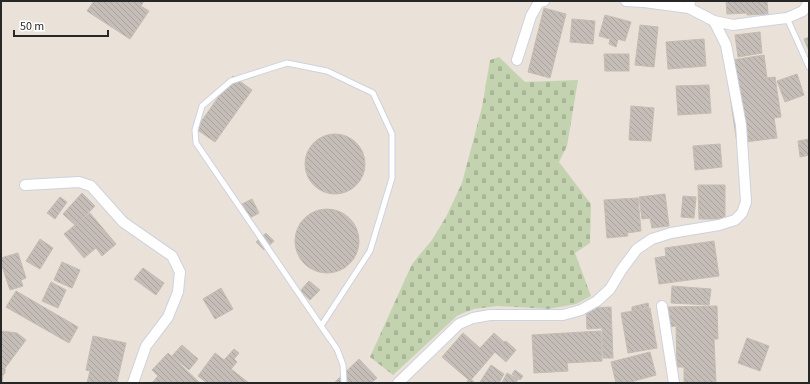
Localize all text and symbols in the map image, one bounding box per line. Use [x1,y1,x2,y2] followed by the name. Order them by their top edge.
[14,12,108,38] scale bar
[20,18,44,35] text: 50 m

